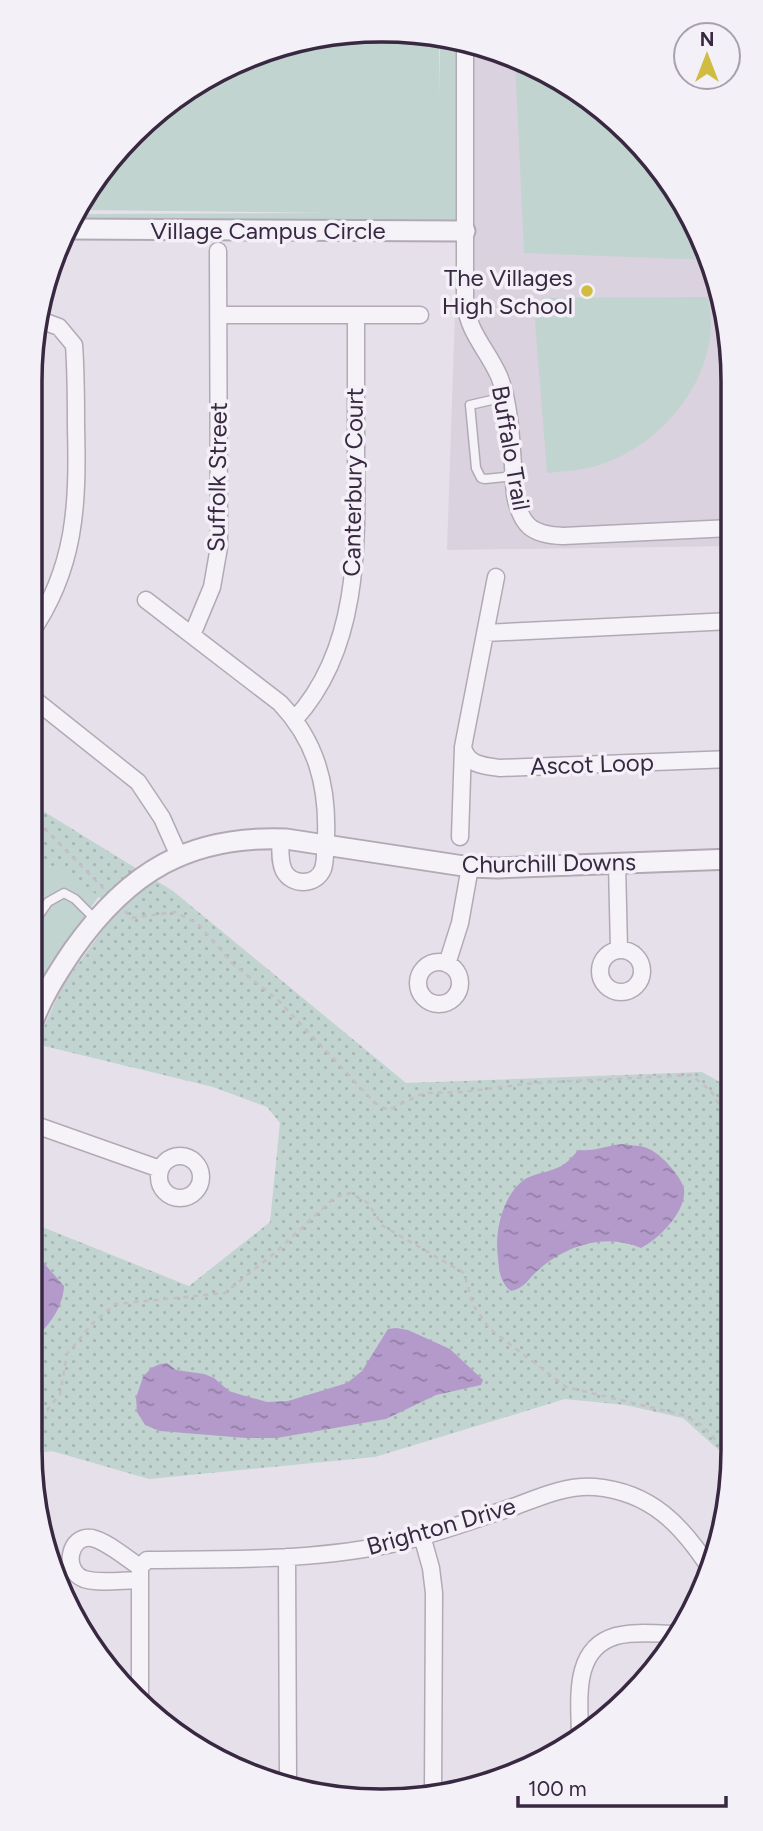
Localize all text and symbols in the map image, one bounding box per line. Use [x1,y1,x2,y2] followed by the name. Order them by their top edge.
[672,21,742,91] north arrow
[700,28,714,51] text: N
[150,216,386,245] street label: Village Campus Circle
[442,263,573,320] place label: The Villages High School
[579,283,595,299] marker: The Villages High School
[486,383,536,513] street label: Buffalo Trail
[337,387,369,577] street label: Canterbury Court
[201,402,233,552] street label: Suffolk Street
[530,747,654,781] street label: Ascot Loop
[462,847,636,879] street label: Churchill Downs
[363,1491,519,1561] street label: Brighton Drive
[518,1764,726,1808] scale bar
[528,1776,587,1801] text: 100 m

